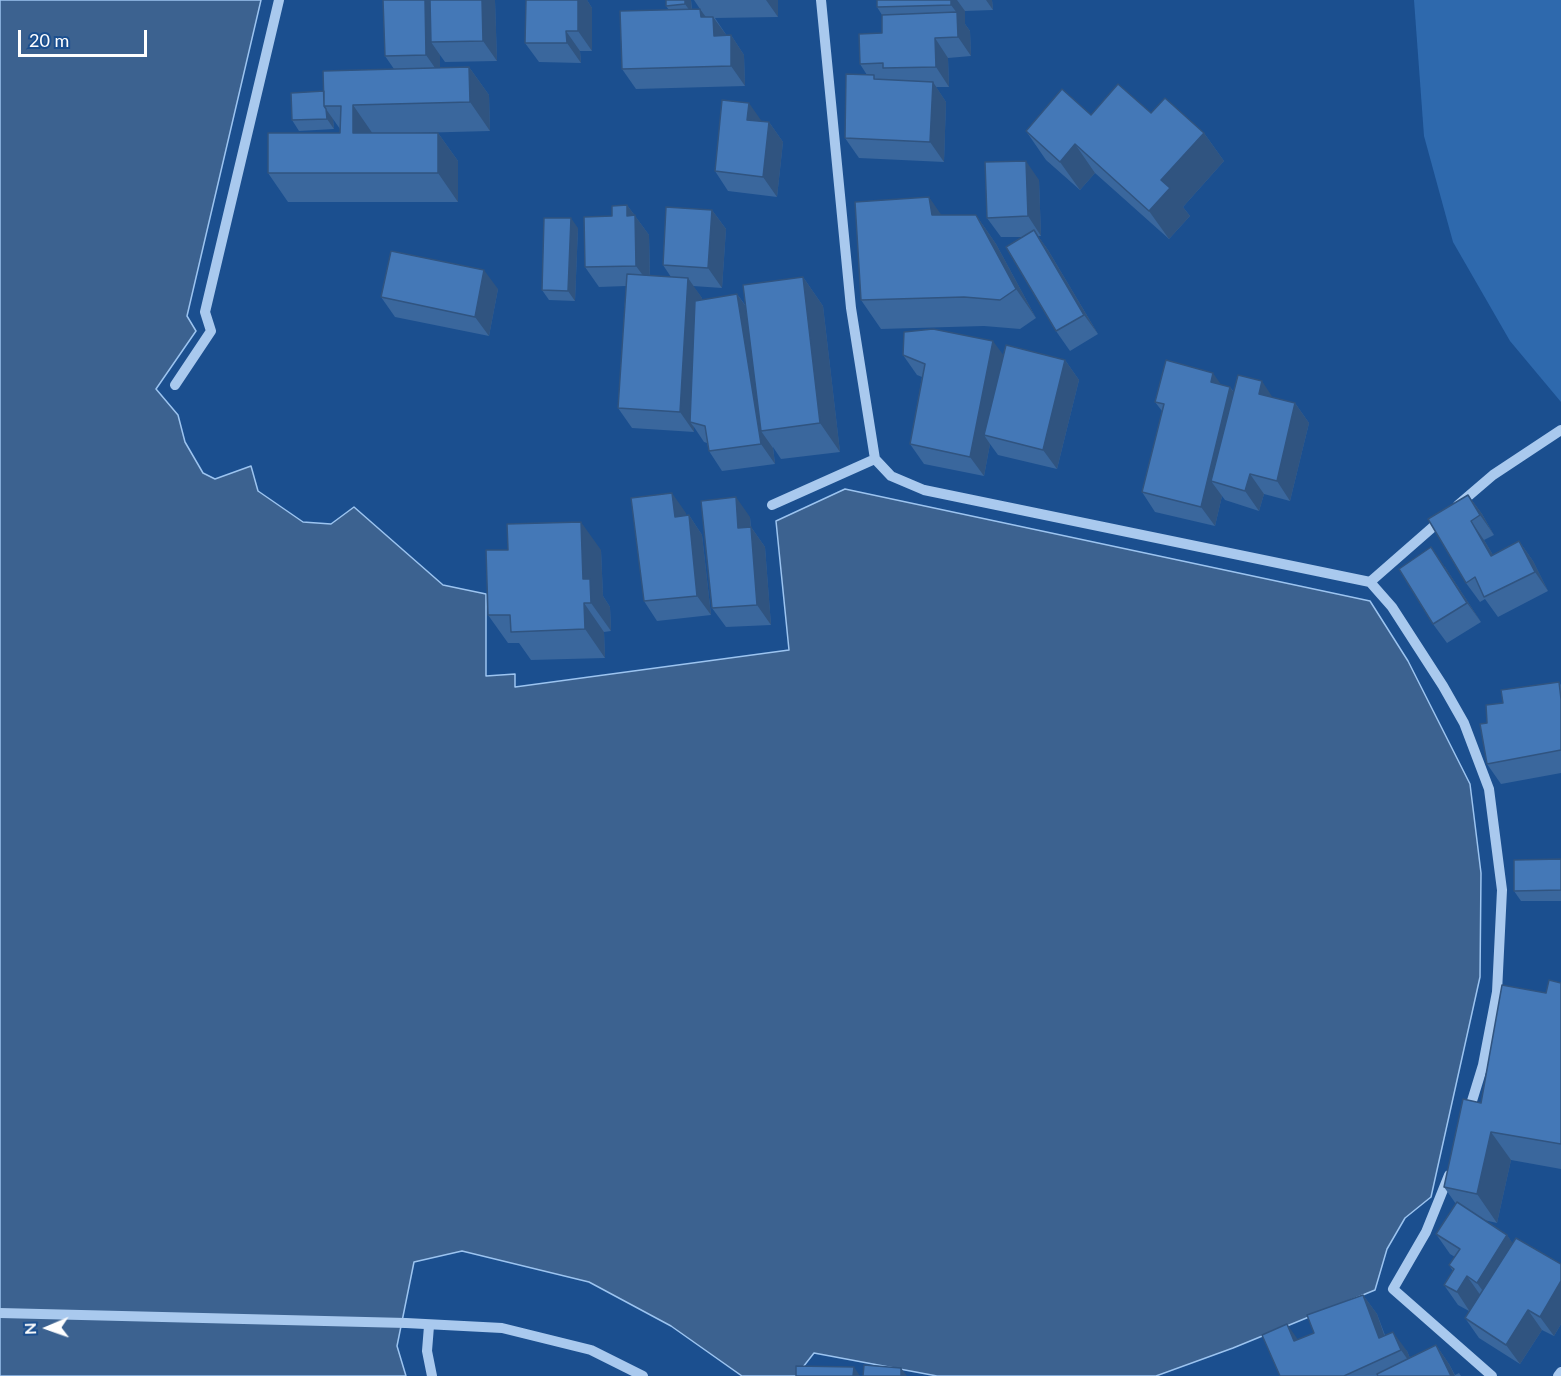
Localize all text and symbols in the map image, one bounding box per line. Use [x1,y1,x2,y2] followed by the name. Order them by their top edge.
[21,18,150,56] scale bar
[29,29,69,51] text: 20 m
[18,1298,78,1358] north arrow
[20,1322,39,1335] text: N

